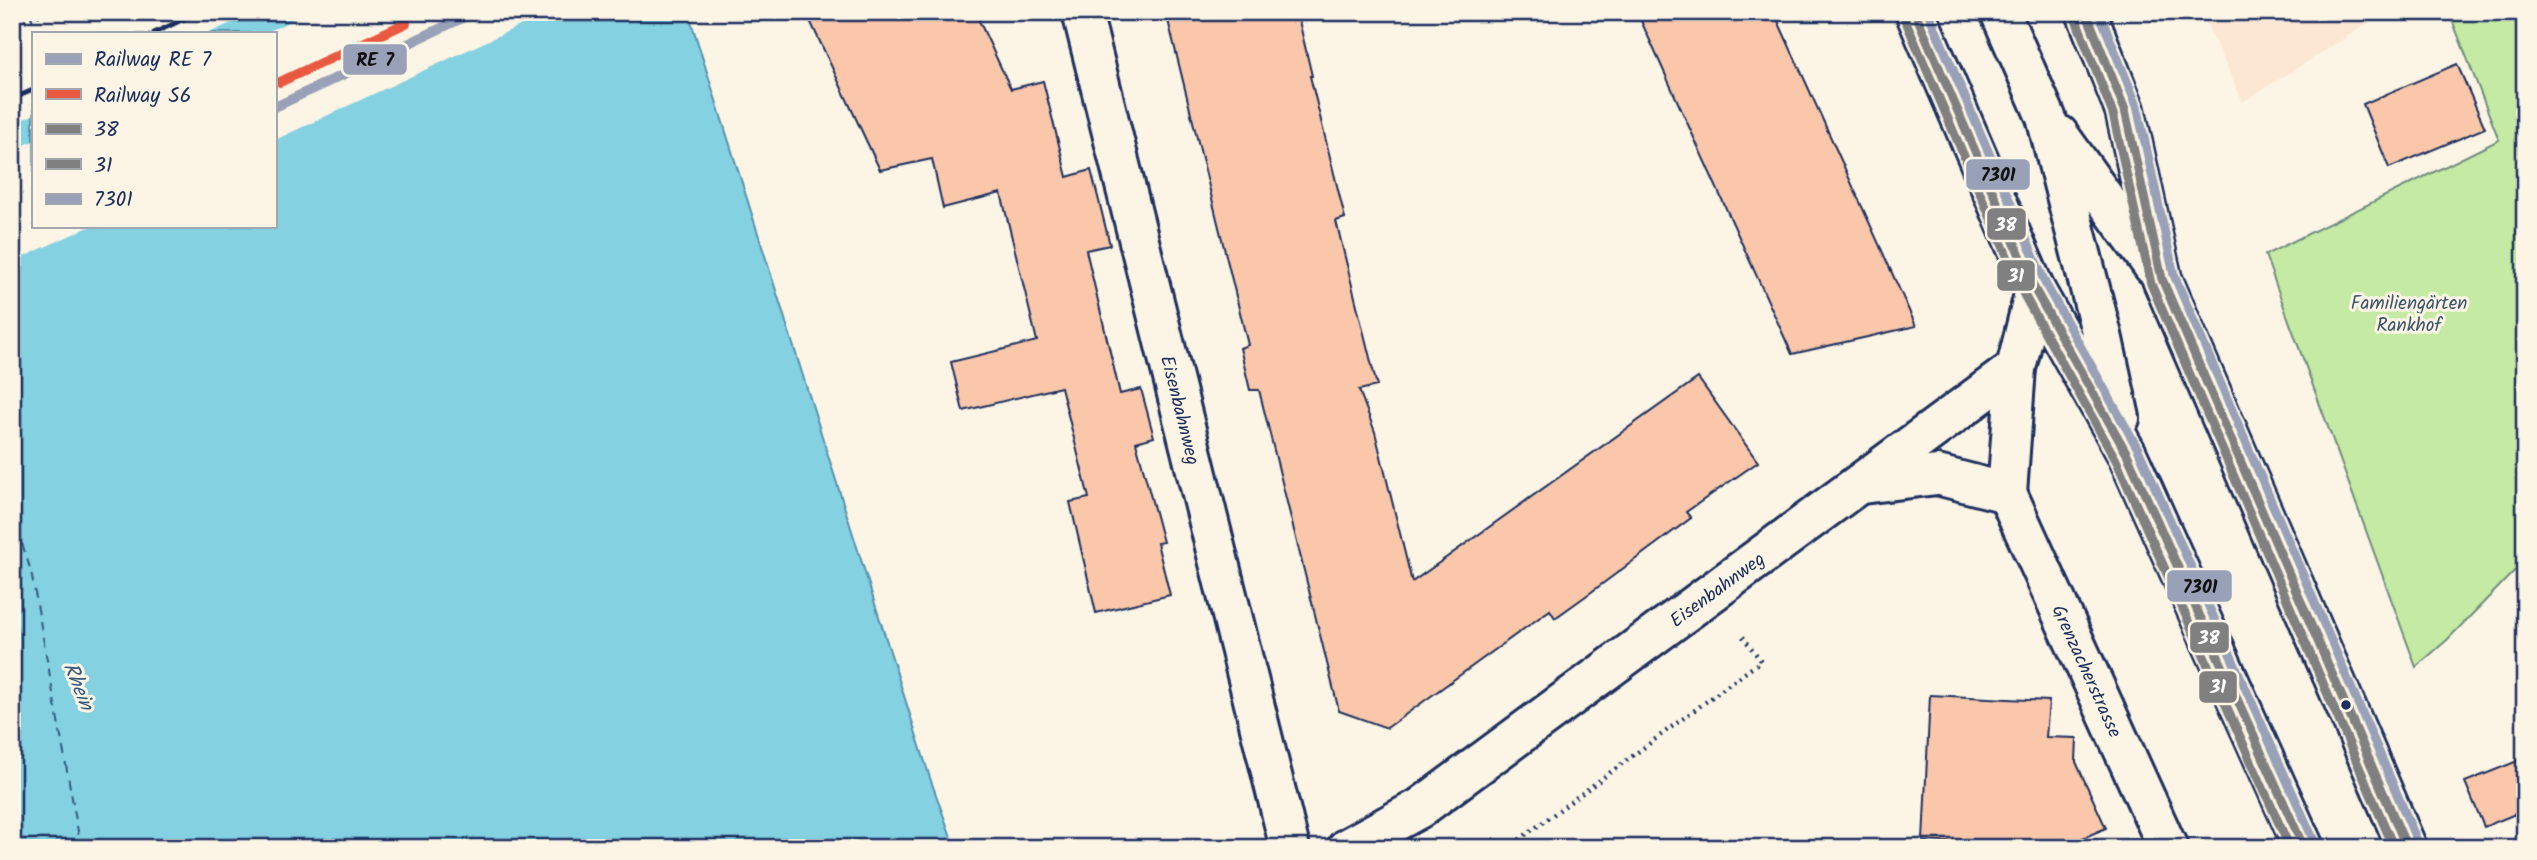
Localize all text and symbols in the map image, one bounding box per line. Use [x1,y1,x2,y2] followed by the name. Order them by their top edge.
[32,32,276,228] legend
[342,43,408,76] line badge: RE 7
[94,44,212,77] text: Railway RE 7
[356,46,395,76] text: RE 7
[94,80,191,113] text: Railway S6
[94,114,119,147] text: 38
[94,150,113,183] text: 31
[1965,158,2031,191] line badge: 7301
[1981,161,2016,191] text: 7301
[94,184,133,217] text: 7301
[1986,207,2027,241] line badge: 38
[1994,211,2018,241] text: 38
[1996,259,2036,292] line badge: 31
[2007,262,2024,292] text: 31
[2351,289,2467,341] park label: Familiengärten Rankhof
[1151,352,1207,468] street label: Eisenbahnweg
[1664,545,1772,636] street label: Eisenbahnweg
[2166,569,2233,603] line badge: 7301
[2183,573,2218,603] text: 7301
[2043,600,2129,743] street label: Grenzacherstrasse
[2189,621,2230,654] line badge: 38
[2197,624,2221,654] text: 38
[53,658,103,717] water label: Rhein
[2198,670,2238,704] line badge: 31
[2209,673,2226,703] text: 31
[2339,698,2353,712] unlabelled marker

